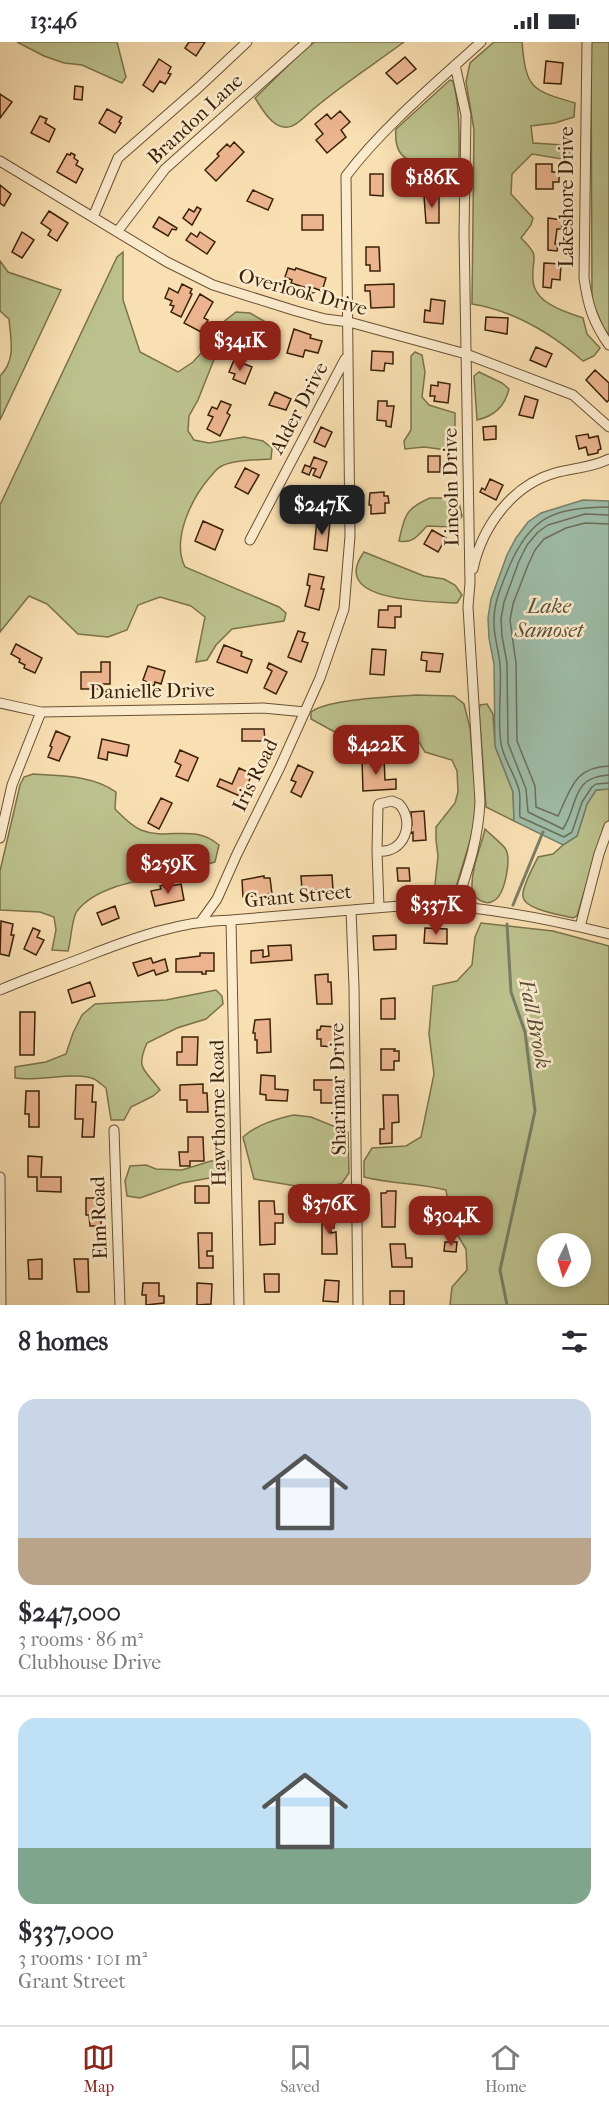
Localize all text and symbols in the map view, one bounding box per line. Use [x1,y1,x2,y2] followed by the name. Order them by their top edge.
[30,8,77,34] text: 13:46
[143,69,247,169] street label: Brandon Lane
[555,126,578,268] street label: Lakeshore Drive
[390,158,474,209] pin: $186K
[405,166,459,189] text: $186K
[236,264,370,320] street label: Overlook Drive
[198,321,282,372] pin: $341K
[214,329,266,352] text: $341K
[265,358,333,459] street label: Alder Drive
[438,427,464,546] street label: Lincoln Drive
[280,485,364,536] pin: $247K
[294,493,350,516] text: $247K
[514,594,585,642] water label: Lake Samoset
[89,678,215,704] street label: Danielle Drive
[334,725,418,776] pin: $422K
[347,733,405,756] text: $422K
[227,734,283,815] street label: Iris Road
[126,844,210,895] pin: $259K
[141,852,195,875] text: $259K
[243,880,353,912] street label: Grant Street
[394,885,478,936] pin: $337K
[410,893,462,916] text: $337K
[514,976,555,1071] water label: Fall Brook
[325,1022,351,1156] street label: Sharimar Drive
[205,1038,231,1186] street label: Hawthorne Road
[86,1175,112,1260] street label: Elm Road
[287,1184,371,1235] pin: $376K
[302,1192,356,1215] text: $376K
[409,1196,493,1247] pin: $304K
[423,1204,479,1227] text: $304K
[537,1233,591,1287] north arrow
[537,1233,591,1287] map controls
[558,1325,591,1358] icon: filters
[18,1326,108,1357] text: 8 homes
[251,1438,359,1546] icon: home
[18,1597,121,1628] text: $247,000
[18,1628,143,1651] text: 3 rooms · 86 m²
[18,1651,161,1674] text: Clubhouse Drive
[251,1757,359,1865] icon: home
[18,1916,114,1947] text: $337,000
[18,1947,147,1970] text: 3 rooms · 101 m²
[18,1970,126,1993] text: Grant Street
[82,2041,115,2096] tab: Map
[280,2041,320,2096] tab: Saved
[485,2041,527,2096] tab: Home

